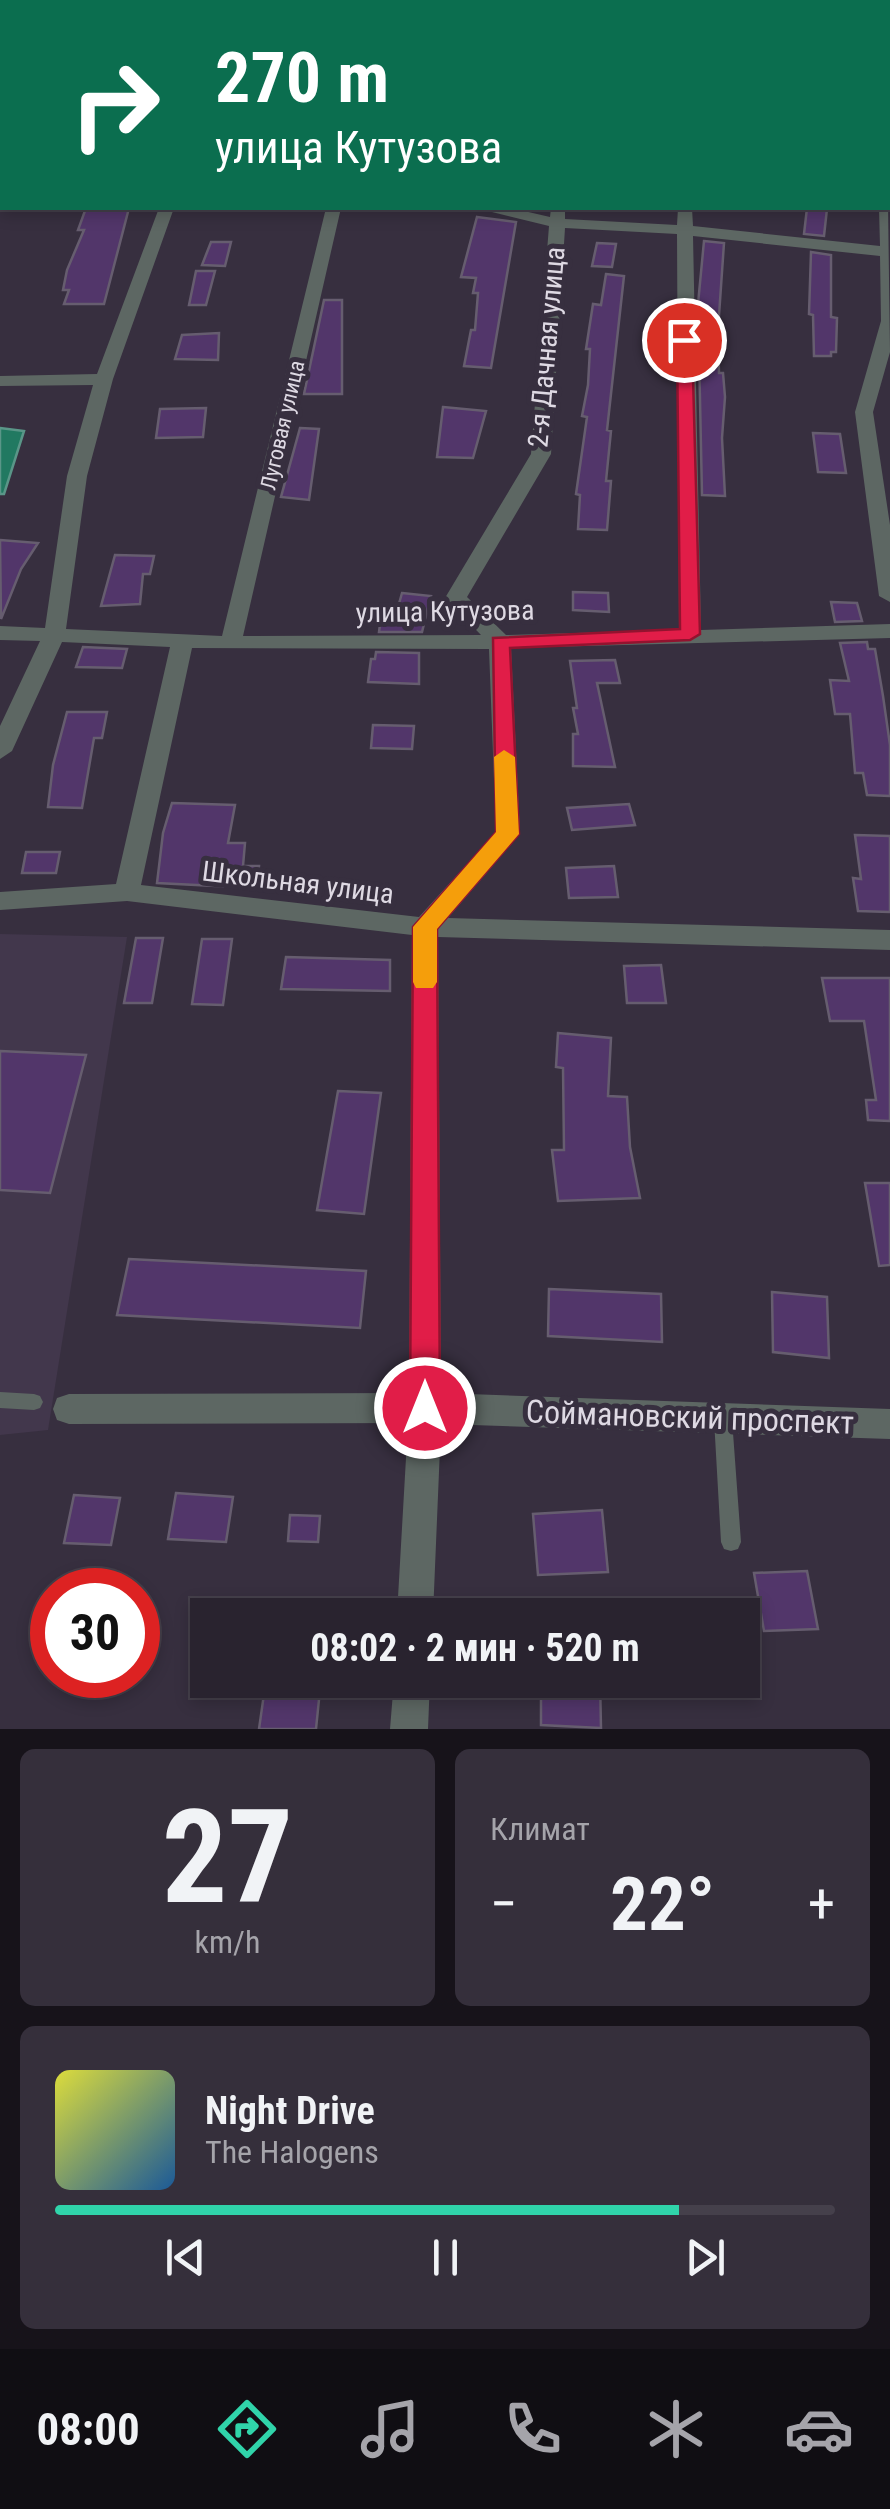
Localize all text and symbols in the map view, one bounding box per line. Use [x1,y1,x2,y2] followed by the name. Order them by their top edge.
[215,37,389,119] text: 270 m
[50,40,180,170] icon: right
[215,121,502,174] text: улица Кутузова
[521,245,572,449] street label: 2-я Дачная улица
[642,298,727,383] pin
[657,313,712,368] icon: arrive
[255,358,310,492] street label: Луговая улица
[355,593,535,630] street label: улица Кутузова
[200,854,396,911] street label: Школьная улица
[373,1356,477,1460] position arrow
[525,1392,855,1442] street label: Соймановский проспект
[30,1568,160,1698] speed limit sign: 30
[310,1626,640,1670] text: 08:02 · 2 мин · 520 m
[162,1781,293,1934] text: 27
[490,1810,590,1848] text: Климат
[610,1860,715,1948] text: 22°
[490,1872,518,1936] text: −
[808,1872,835,1936] text: +
[195,1923,260,1961] text: km/h
[205,2089,375,2133] text: Night Drive
[205,2133,379,2171] text: The Halogens
[158,2230,213,2285] icon: previous
[418,2230,473,2285] icon: pause
[678,2230,733,2285] icon: next
[212,2394,282,2464] icon: directions
[355,2394,425,2464] icon: music
[498,2394,568,2464] icon: phone
[641,2394,711,2464] icon: climate
[784,2394,854,2464] icon: car
[36,2403,140,2456] text: 08:00

